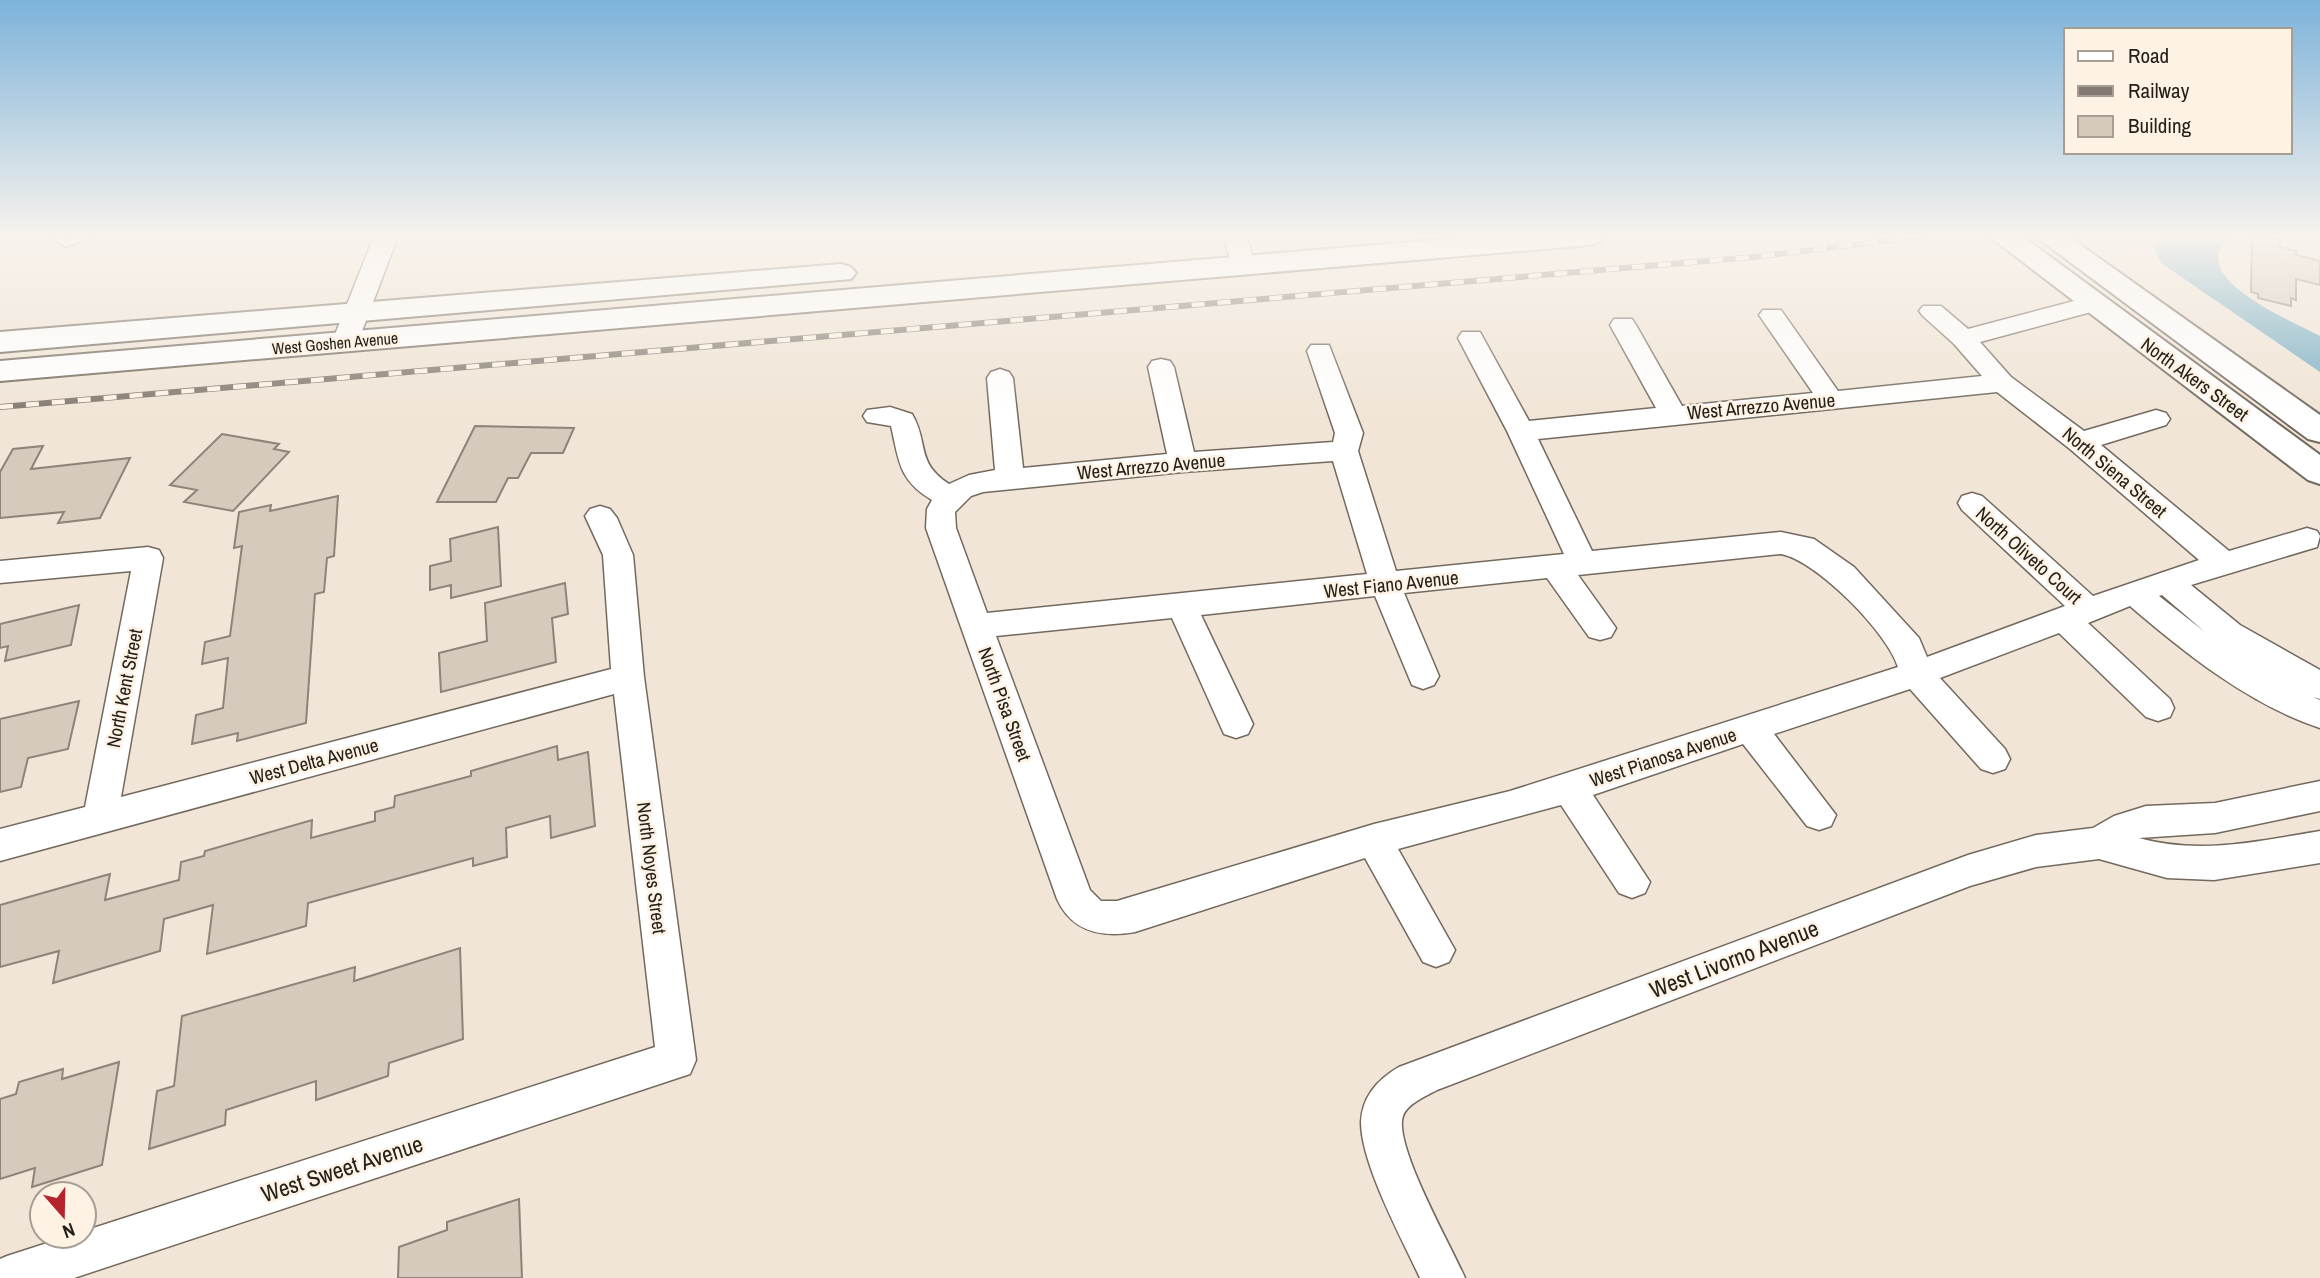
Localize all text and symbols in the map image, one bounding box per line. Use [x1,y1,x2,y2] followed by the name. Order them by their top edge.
[2064,28,2292,154] legend
[2128,41,2169,70] text: Road
[2128,76,2190,105] text: Railway
[2128,111,2192,140] text: Building
[271,327,399,359] street label: West Goshen Avenue
[2136,331,2255,427] street label: North Akers Street
[1686,387,1836,425] street label: West Arrezzo Avenue
[2057,421,2173,524] street label: North Siena Street
[1076,447,1226,485] street label: West Arrezzo Avenue
[1970,500,2088,610] street label: North Oliveto Court
[1322,564,1460,604] street label: West Fiano Avenue
[100,626,148,750] street label: North Kent Street
[972,643,1038,765] street label: North Pisa Street
[1586,721,1740,793] street label: West Pianosa Avenue
[247,731,381,791] street label: West Delta Avenue
[631,801,673,936] street label: North Noyes Street
[1645,912,1823,1005] street label: West Livorno Avenue
[257,1128,427,1209] street label: West Sweet Avenue
[28,1180,98,1250] north arrow
[59,1217,79,1245] text: N

